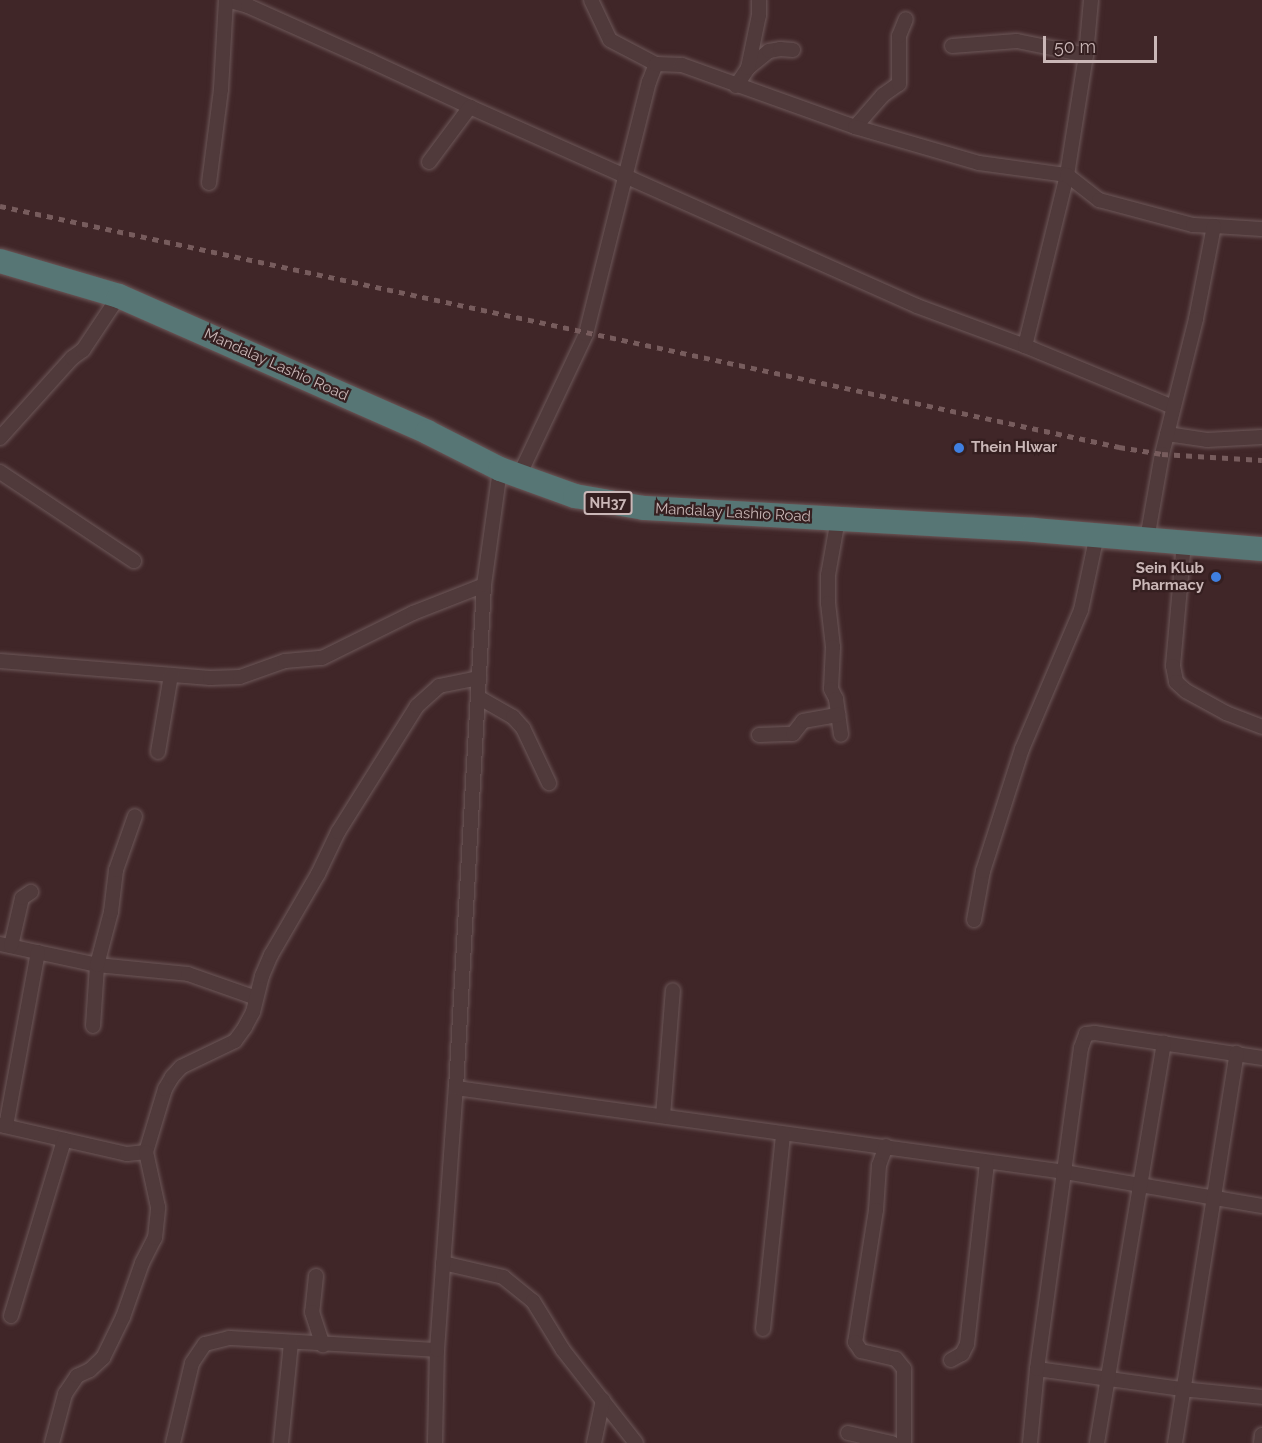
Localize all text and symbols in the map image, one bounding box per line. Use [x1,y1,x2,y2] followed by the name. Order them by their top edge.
[1046,24,1160,62] scale bar
[1054,36,1096,57] text: 50 m
[201,325,351,405] street label: Mandalay Lashio Road
[971,439,1057,457] place label: Thein Hlwar
[952,441,966,455] marker: Thein Hlwar
[582,492,634,514] road number: NH37
[654,500,812,526] street label: Mandalay Lashio Road
[1132,559,1204,594] place label: Sein Klub Pharmacy
[1209,570,1223,584] marker: Sein Klub Pharmacy

